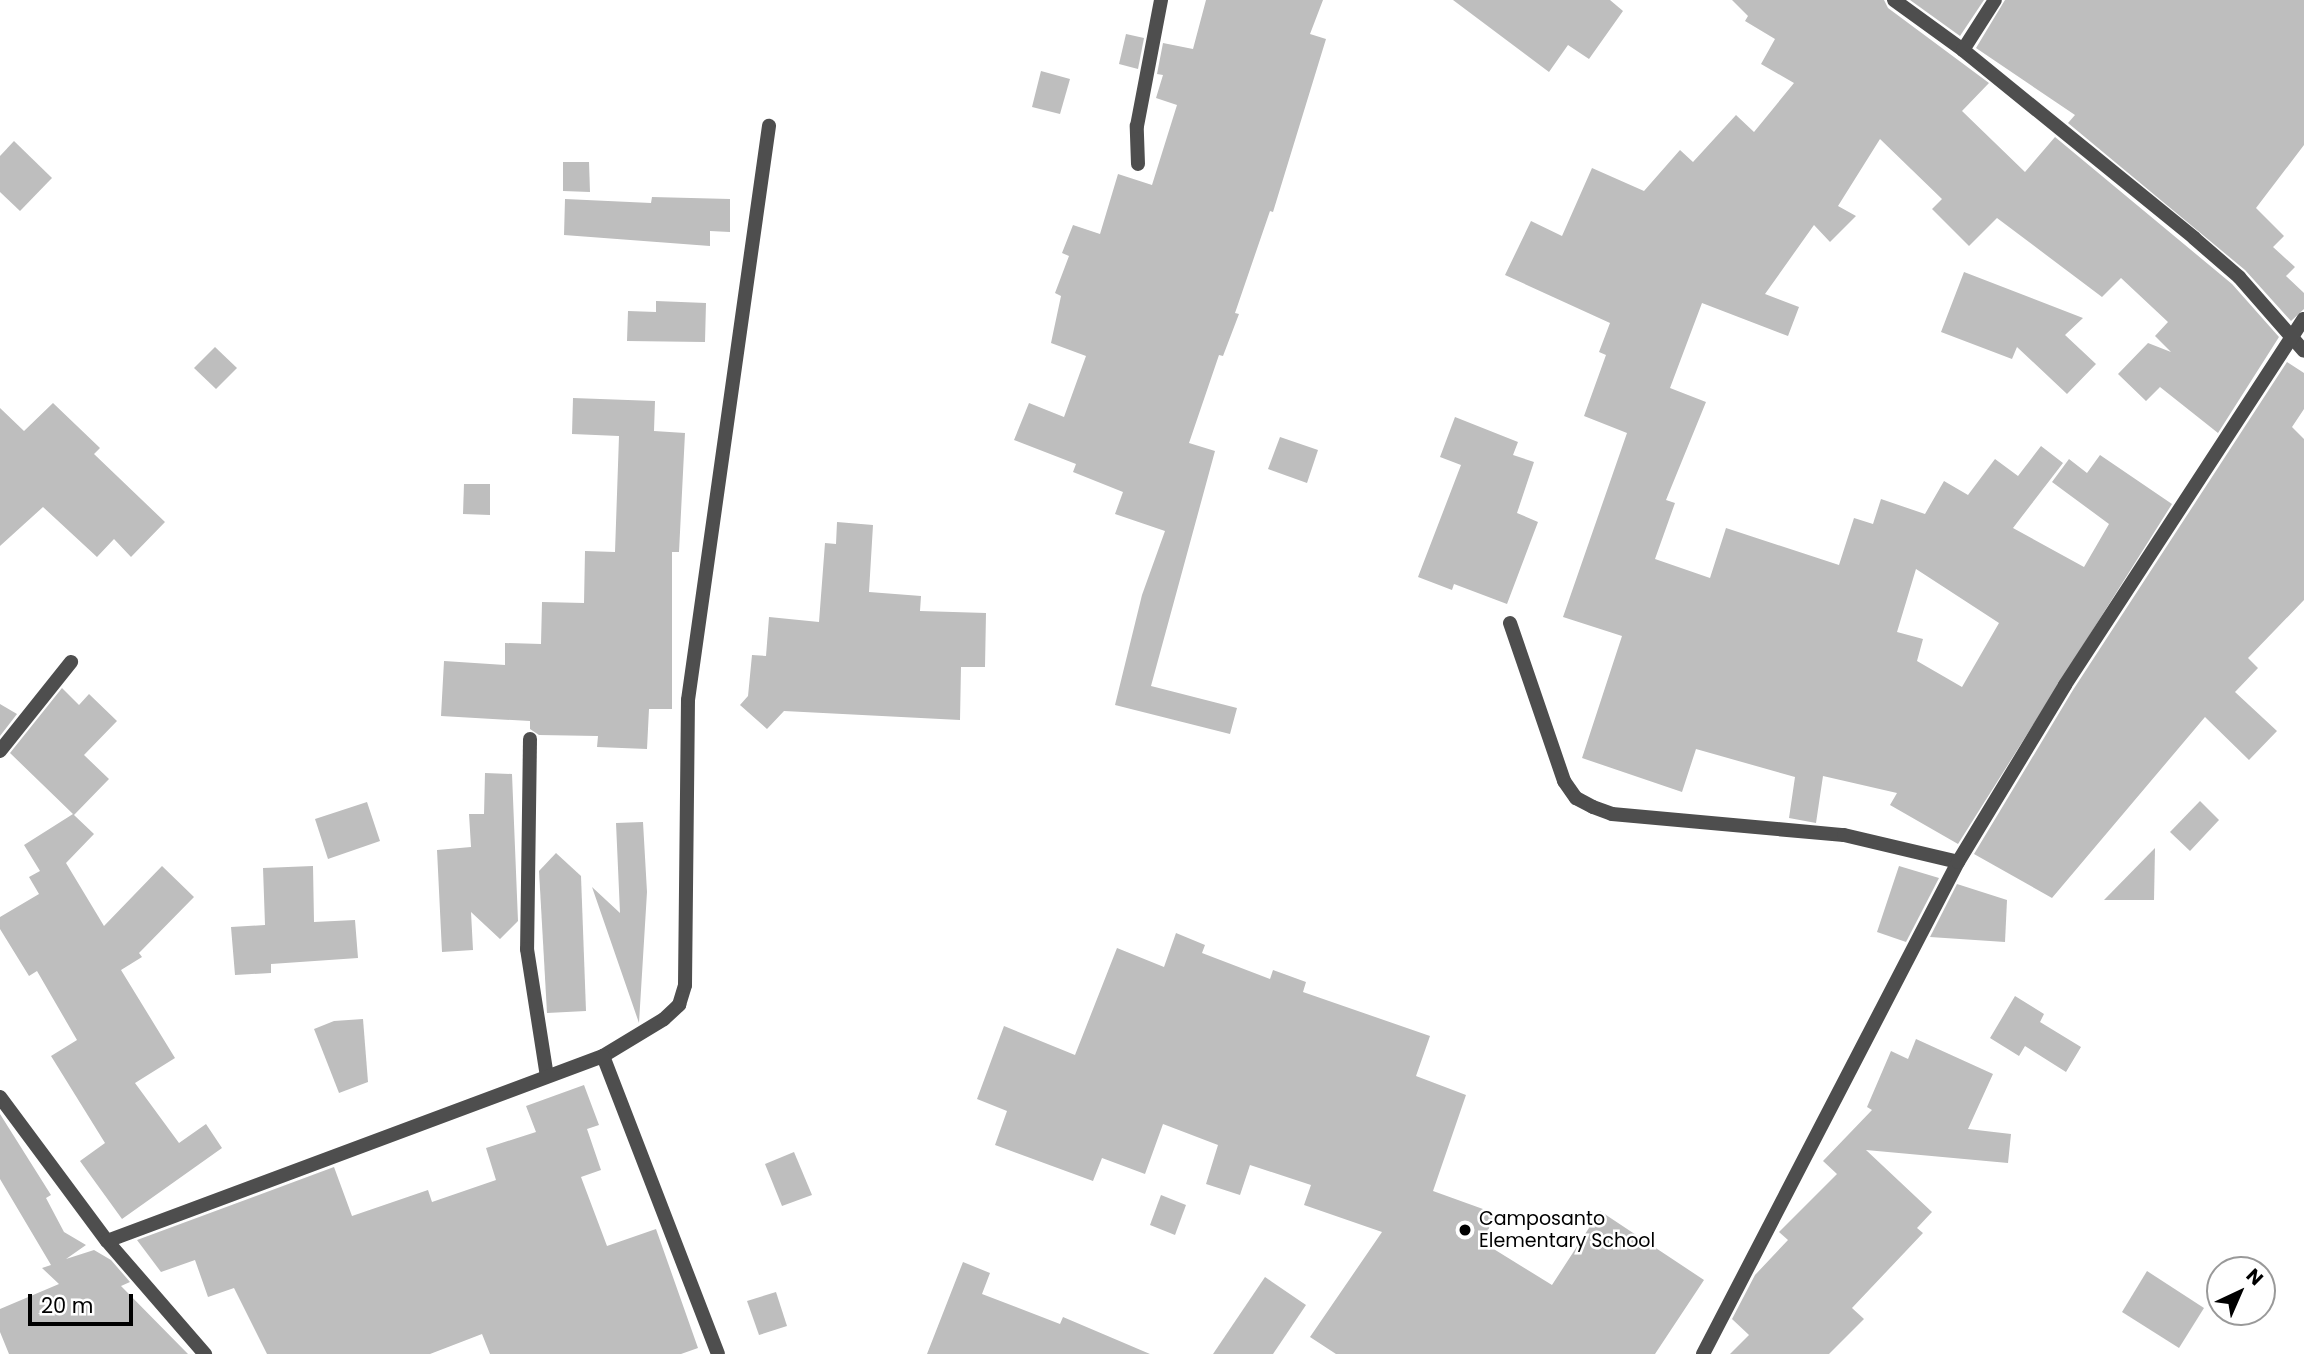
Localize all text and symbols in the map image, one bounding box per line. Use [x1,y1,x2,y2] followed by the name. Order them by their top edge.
[1479,1208,1655,1252] place label: Camposanto Elementary School
[1457,1222,1473,1238] marker: Camposanto Elementary School
[2206,1256,2276,1326] north arrow
[2240,1262,2269,1292] text: N
[32,1280,136,1324] scale bar
[41,1291,94,1320] text: 20 m

